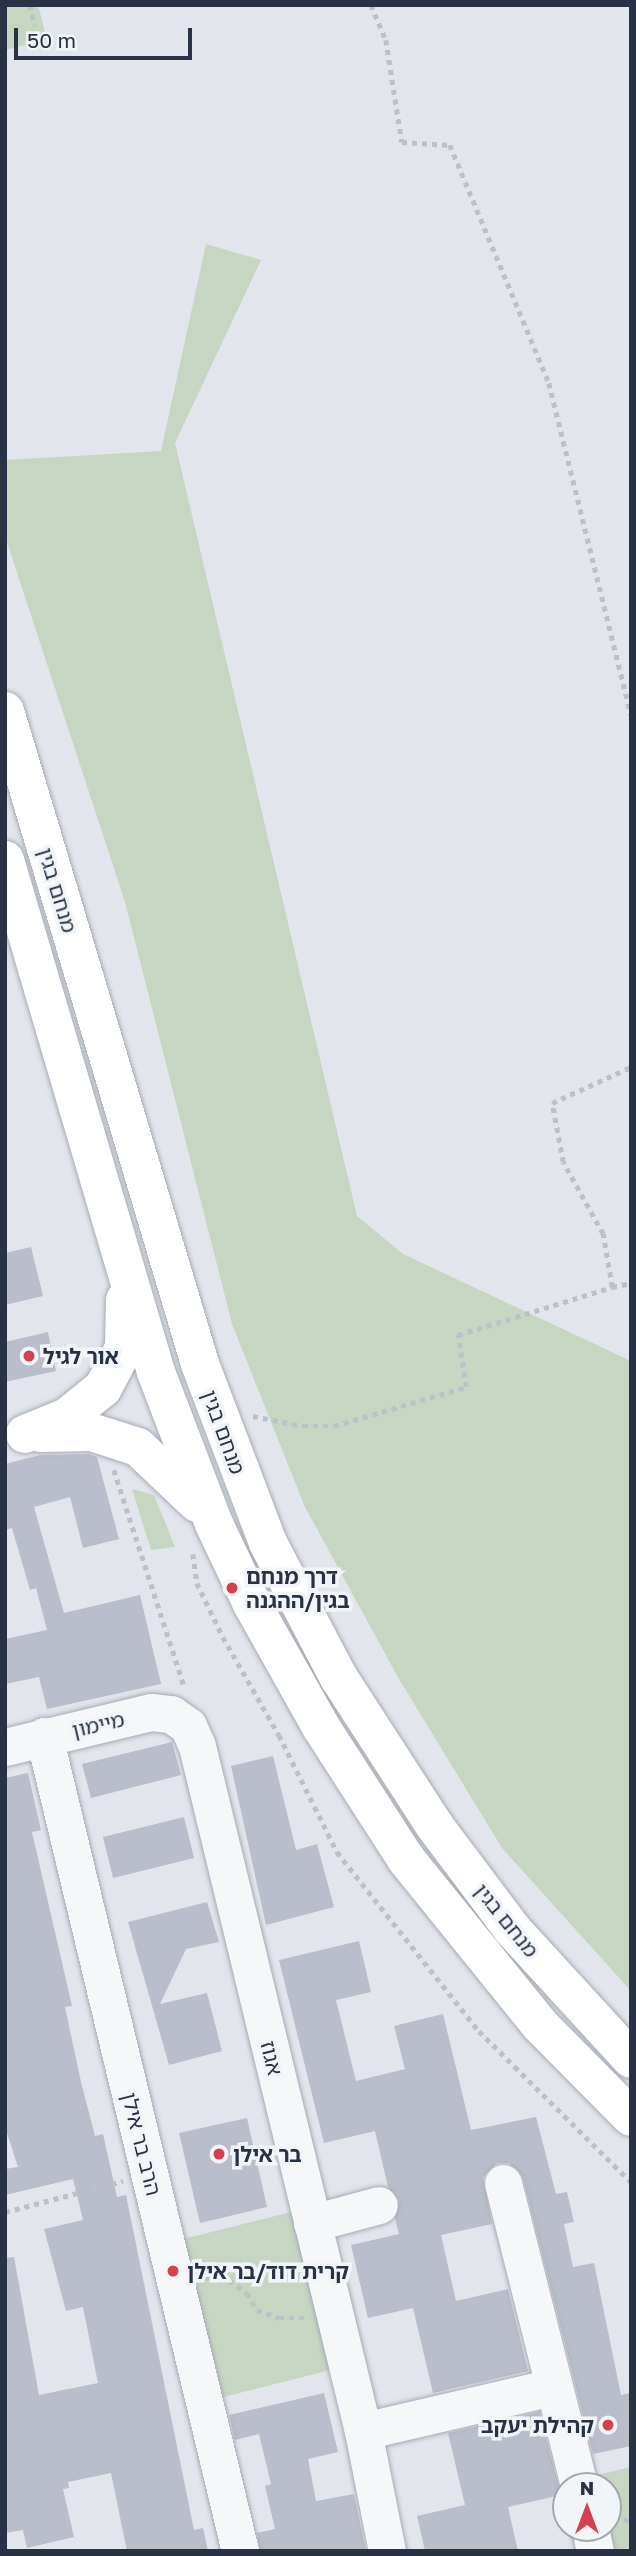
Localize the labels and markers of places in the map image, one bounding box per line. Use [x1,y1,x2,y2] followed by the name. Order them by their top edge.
[43,1343,119,1369] place label: אור לגיל
[21,1348,37,1364] marker: אור לגיל
[246,1563,350,1613] place label: דרך מנחם בגין/ההגנה
[224,1580,240,1596] marker: דרך מנחם בגין/ההגנה
[233,2141,302,2167] place label: בר אילן
[211,2146,227,2162] marker: בר אילן
[187,2258,349,2284] place label: קרית דוד/בר אילן
[165,2263,181,2279] marker: קרית דוד/בר אילן
[481,2412,594,2438] place label: קהילת יעקב
[600,2417,616,2433] marker: קהילת יעקב

